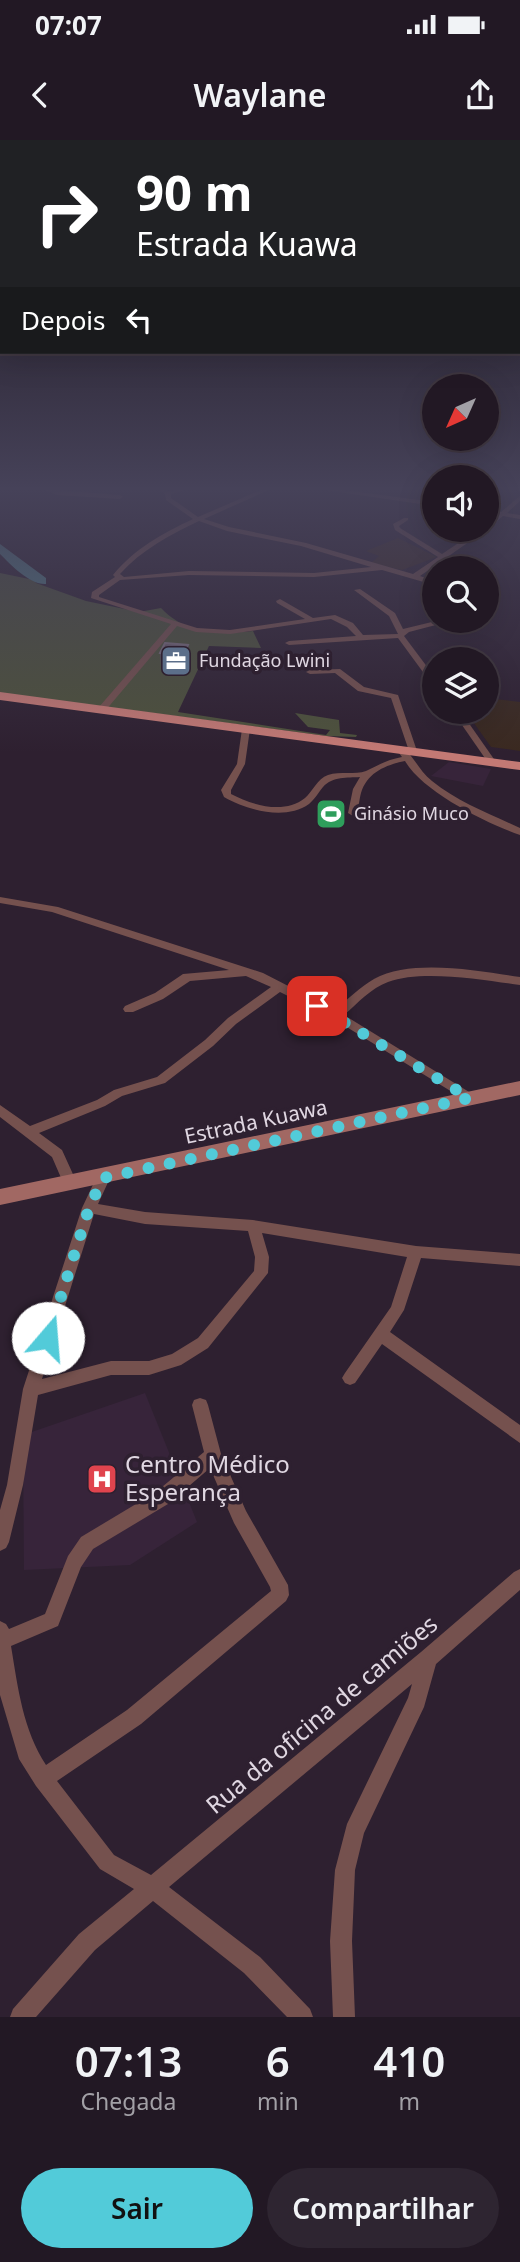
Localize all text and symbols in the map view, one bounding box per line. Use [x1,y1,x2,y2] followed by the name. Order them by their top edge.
[35,7,102,43] text: 07:07
[193,73,327,116] text: Waylane
[21,76,59,114] icon: back
[461,76,499,114] icon: share
[136,159,253,225] text: 90 m
[21,168,112,259] icon: right
[136,222,358,265] text: Estrada Kuawa
[120,301,158,339] icon: left
[21,302,106,338] text: Depois
[422,374,499,452] north arrow
[422,374,499,724] map controls
[422,465,499,542] button: sound
[422,556,499,633] button: search
[159,644,193,678] office icon: Fundação Lwini
[422,647,499,724] button: layers
[199,648,330,672] place label: Fundação Lwini
[314,797,348,831] sports icon: Ginásio Muco
[354,801,469,825] place label: Ginásio Muco
[287,976,347,1036] pin
[298,987,336,1025] icon: arrive
[182,1092,330,1150] street label: Estrada Kuawa
[11.0,1301,85.0,1375] position arrow
[125,1447,290,1508] place label: Centro Médico Esperança
[85,1462,119,1496] hospital icon: Centro Médico Esperança
[198,1607,444,1821] street label: Rua da oficina de camiões
[75,2032,182,2089] text: 07:13
[266,2032,290,2089] text: 6
[373,2032,445,2089] text: 410
[81,2085,176,2117] text: Chegada
[257,2085,299,2117] text: min
[399,2085,420,2117] text: m
[21,2168,253,2248] button: Sair
[267,2168,499,2248] button: Compartilhar

